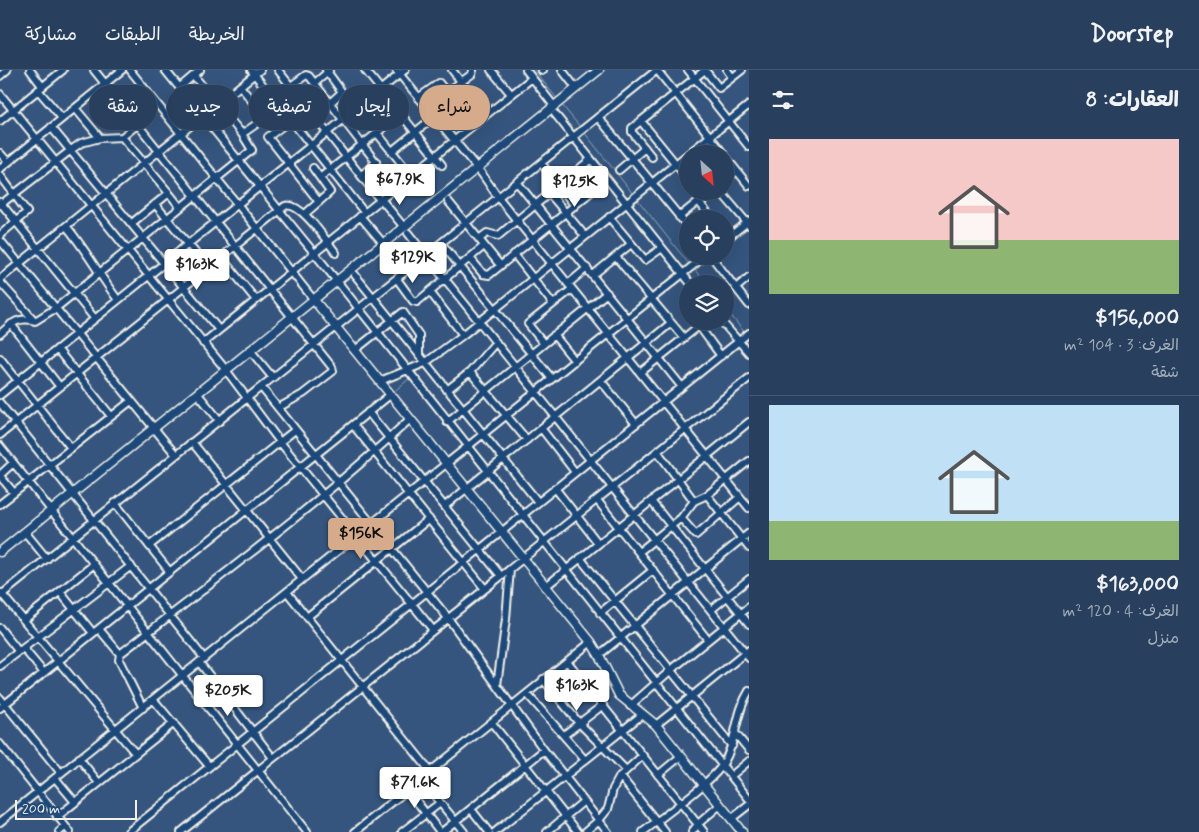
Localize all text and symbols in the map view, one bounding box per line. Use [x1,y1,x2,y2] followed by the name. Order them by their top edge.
[1090,19,1174,50] text: Doorstep
[25,23,77,47] text: مشاركة
[105,23,161,47] text: الطبقات
[189,23,245,47] text: الخريطة
[89,85,157,130] chip: شقة
[167,85,239,130] chip: جديد
[249,85,329,130] chip: تصفية
[339,85,409,130] chip: إيجار
[419,85,490,130] chip: شراء
[769,86,797,114] icon: filters
[1086,86,1179,114] text: العقارات: 8
[679,145,734,200] north arrow
[679,145,734,330] map controls
[359,164,441,206] pin: $67.9K
[540,166,610,208] pin: $125K
[376,169,424,190] text: $67.9K
[552,171,598,192] text: $125K
[929,172,1019,262] icon: home
[679,210,734,265] button: locate
[378,242,448,284] pin: $129K
[391,247,435,268] text: $129K
[162,248,232,291] pin: $163K
[175,254,219,275] text: $163K
[679,275,734,330] button: layers
[1095,304,1179,332] text: $156,000
[1064,335,1179,356] text: الغرف: 3 · 104 m²
[1151,362,1179,383] text: شقة
[929,437,1019,527] icon: home
[326,518,396,560] pin: $156K
[339,523,383,544] text: $156K
[1096,570,1179,598] text: $163,000
[1063,601,1179,622] text: الغرف: 4 · 120 m²
[1147,628,1179,649] text: منزل
[542,670,612,712] pin: $163K
[193,674,263,717] pin: $205K
[555,675,599,696] text: $163K
[205,680,251,701] text: $205K
[374,766,456,809] pin: $71.6K
[391,772,439,793] text: $71.6K
[15,797,138,820] scale bar
[22,800,60,818] text: 200 m

